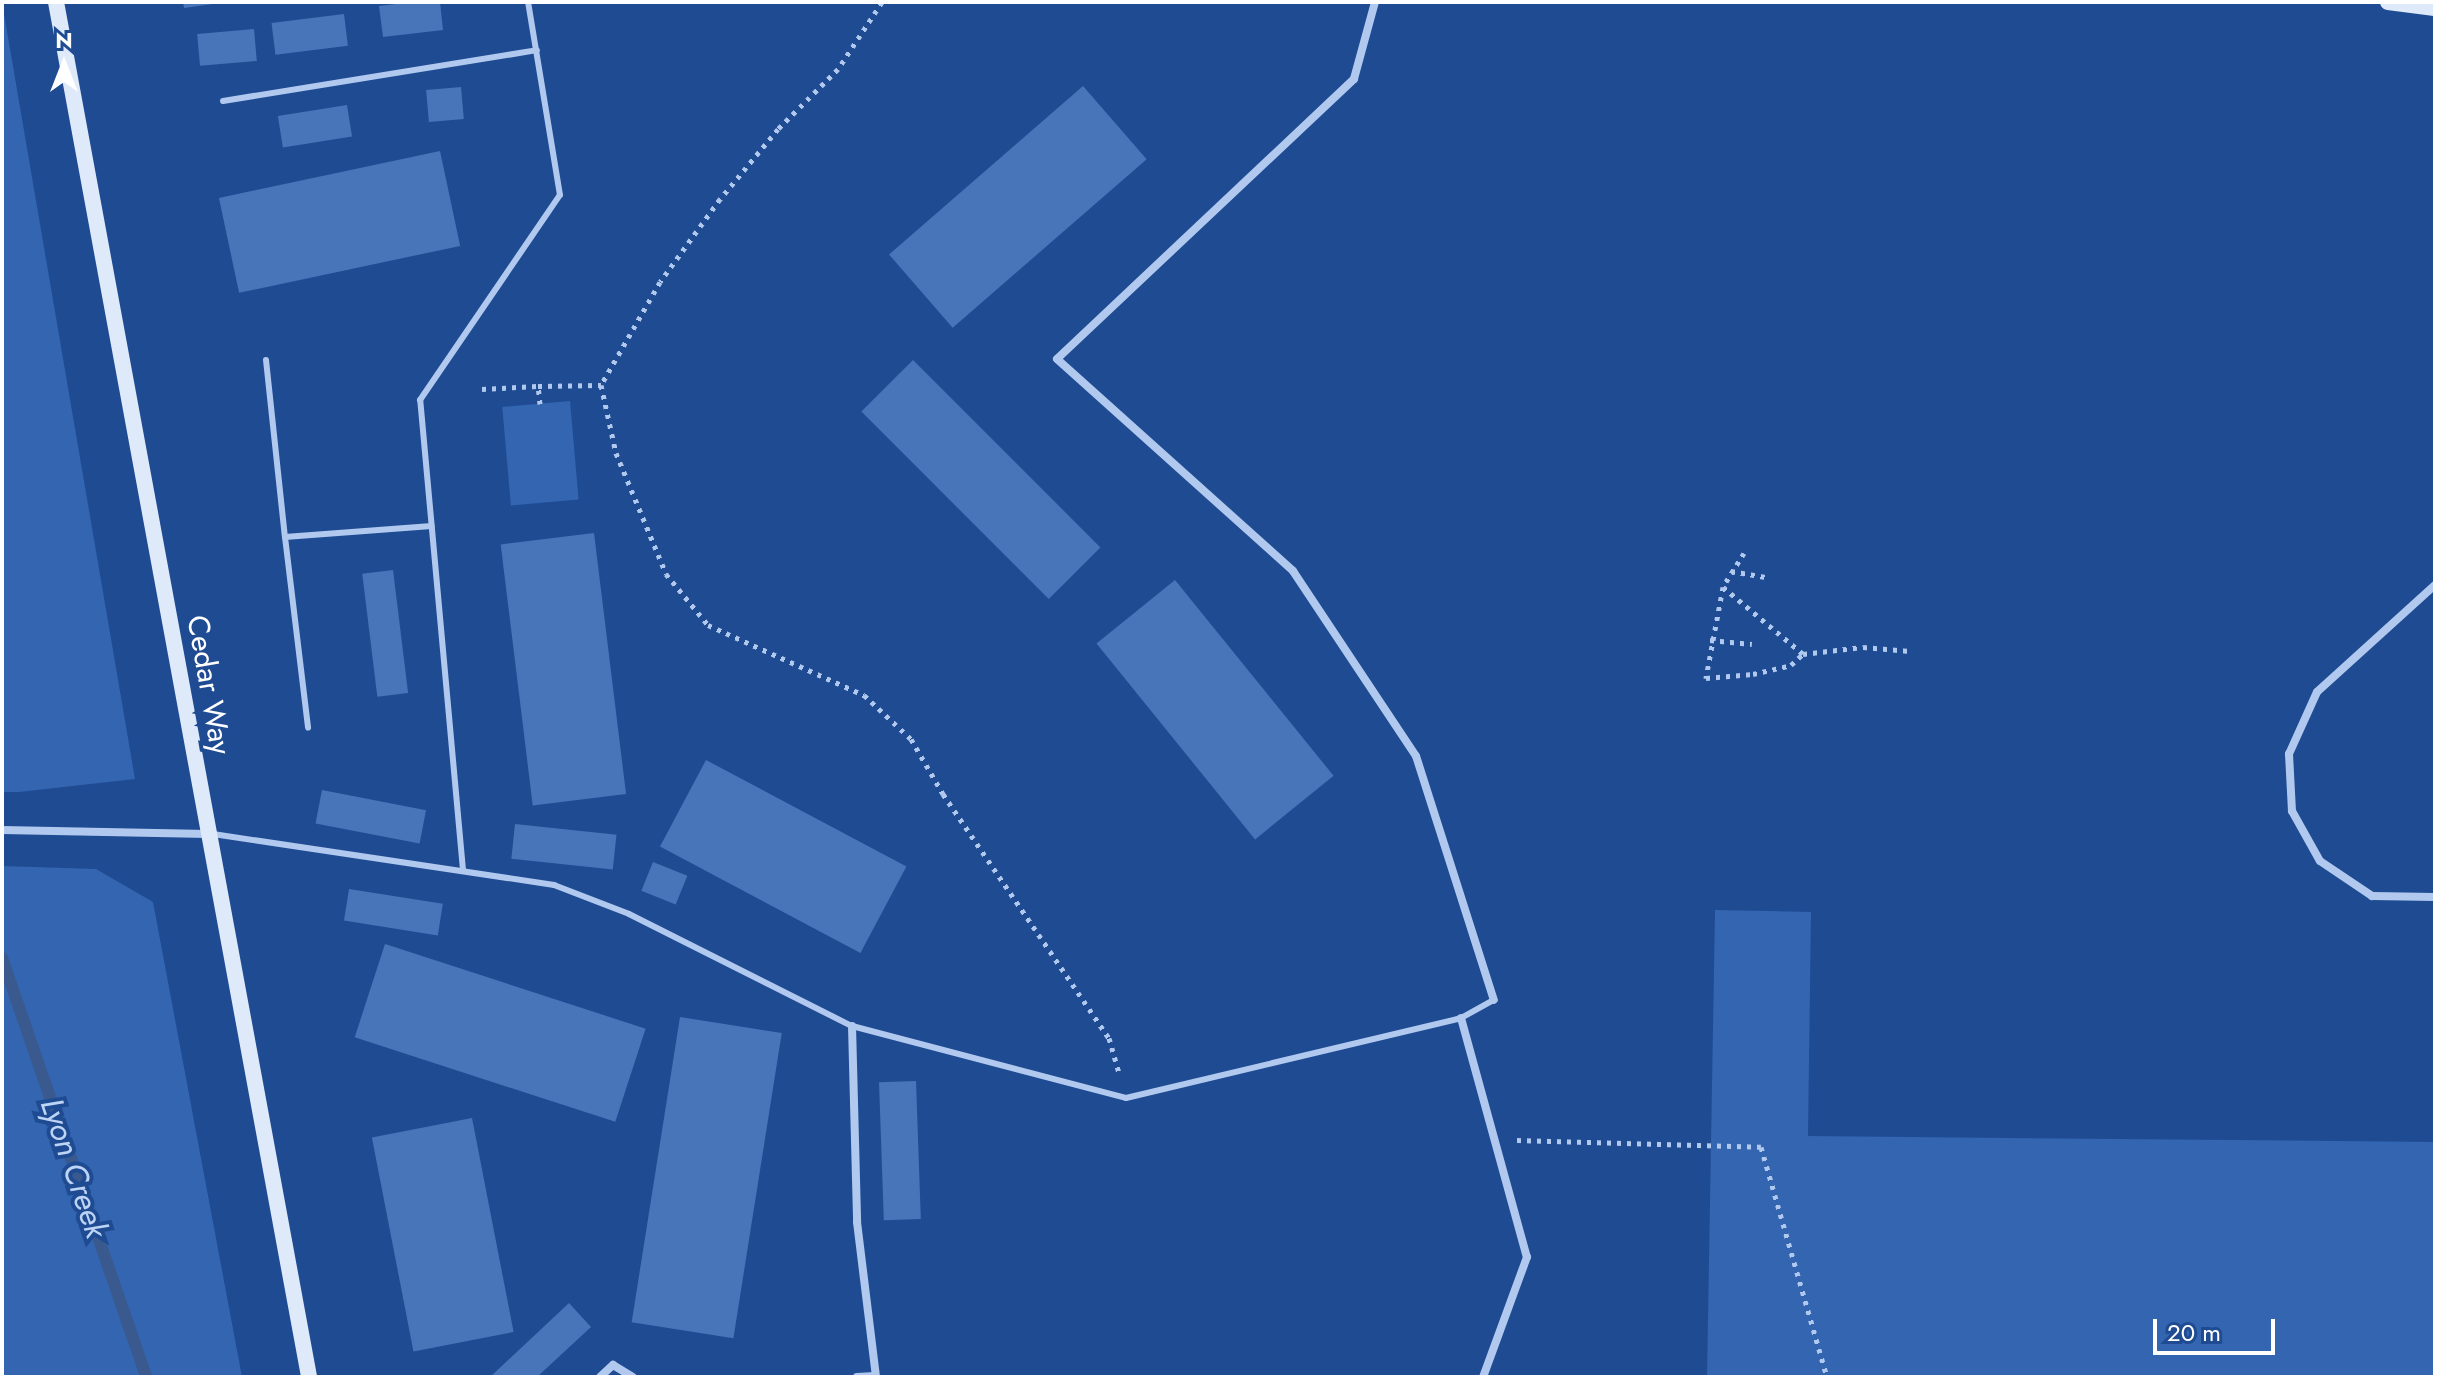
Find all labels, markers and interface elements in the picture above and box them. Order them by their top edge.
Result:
north arrow [24,24,104,104]
text: N [55,24,73,56]
street label: Cedar Way [179,612,239,758]
water label: Lyon Creek [32,1093,116,1243]
scale bar [2157,1303,2279,1353]
text: 20 m [2167,1315,2221,1350]

